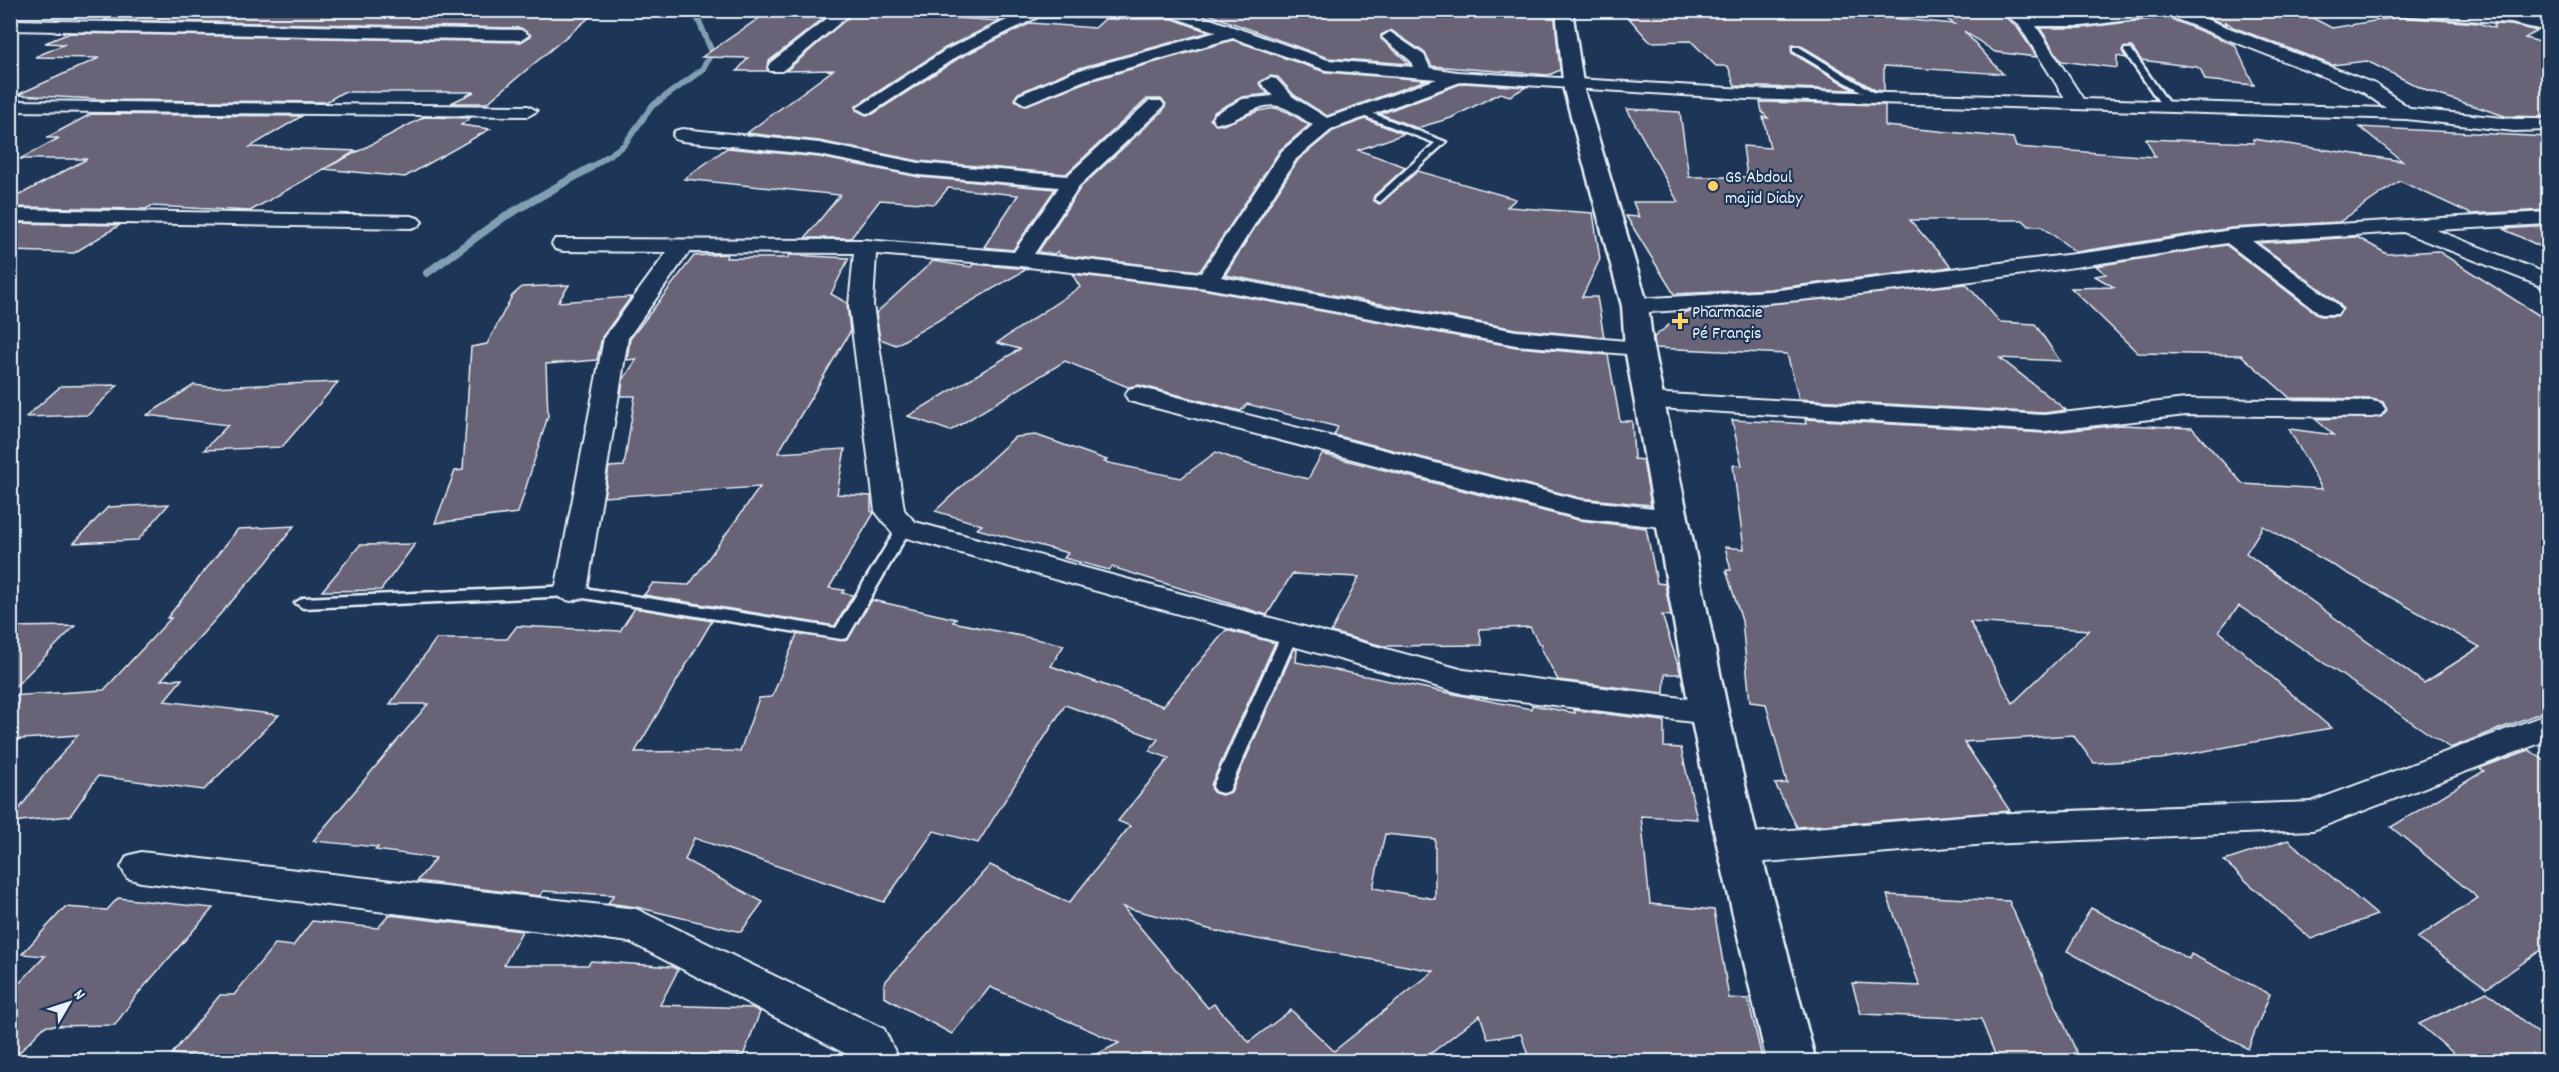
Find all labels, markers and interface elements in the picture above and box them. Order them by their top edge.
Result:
place label: GS Abdoul majid Diaby [1725,166,1803,212]
marker: GS Abdoul majid Diaby [1706,179,1720,193]
place label: Pharmacie Pé Françis [1692,301,1763,347]
marker: Pharmacie Pé Françis [1673,314,1687,328]
north arrow [39,973,99,1033]
text: N [67,985,90,1006]

